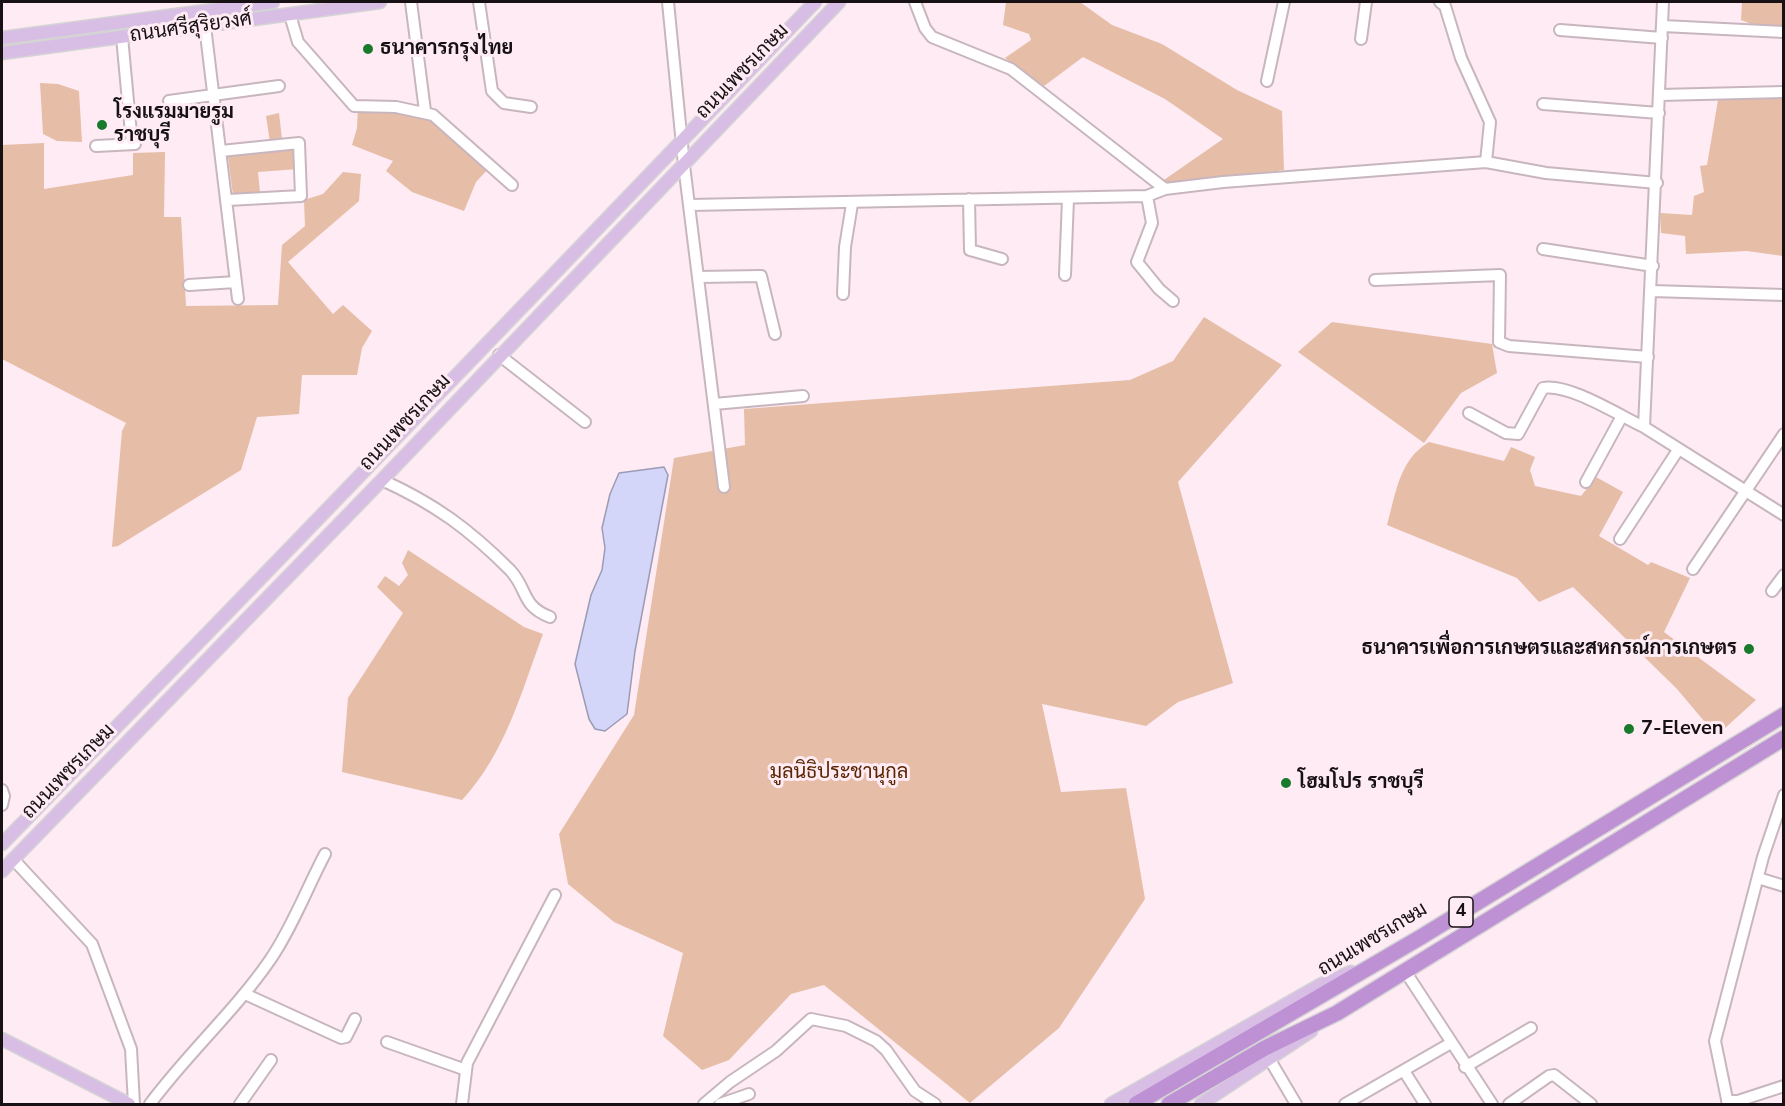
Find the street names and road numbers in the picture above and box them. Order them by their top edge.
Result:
street label: ถนนศรีสุริยวงศ์ [128,8,254,48]
street label: ถนนเพชรเกษม [692,19,794,125]
street label: ถนนเพชรเกษม [355,370,457,476]
street label: ถนนเพชรเกษม [18,719,120,825]
road number: 4 [1449,897,1473,927]
street label: ถนนเพชรเกษม [1314,898,1432,982]

